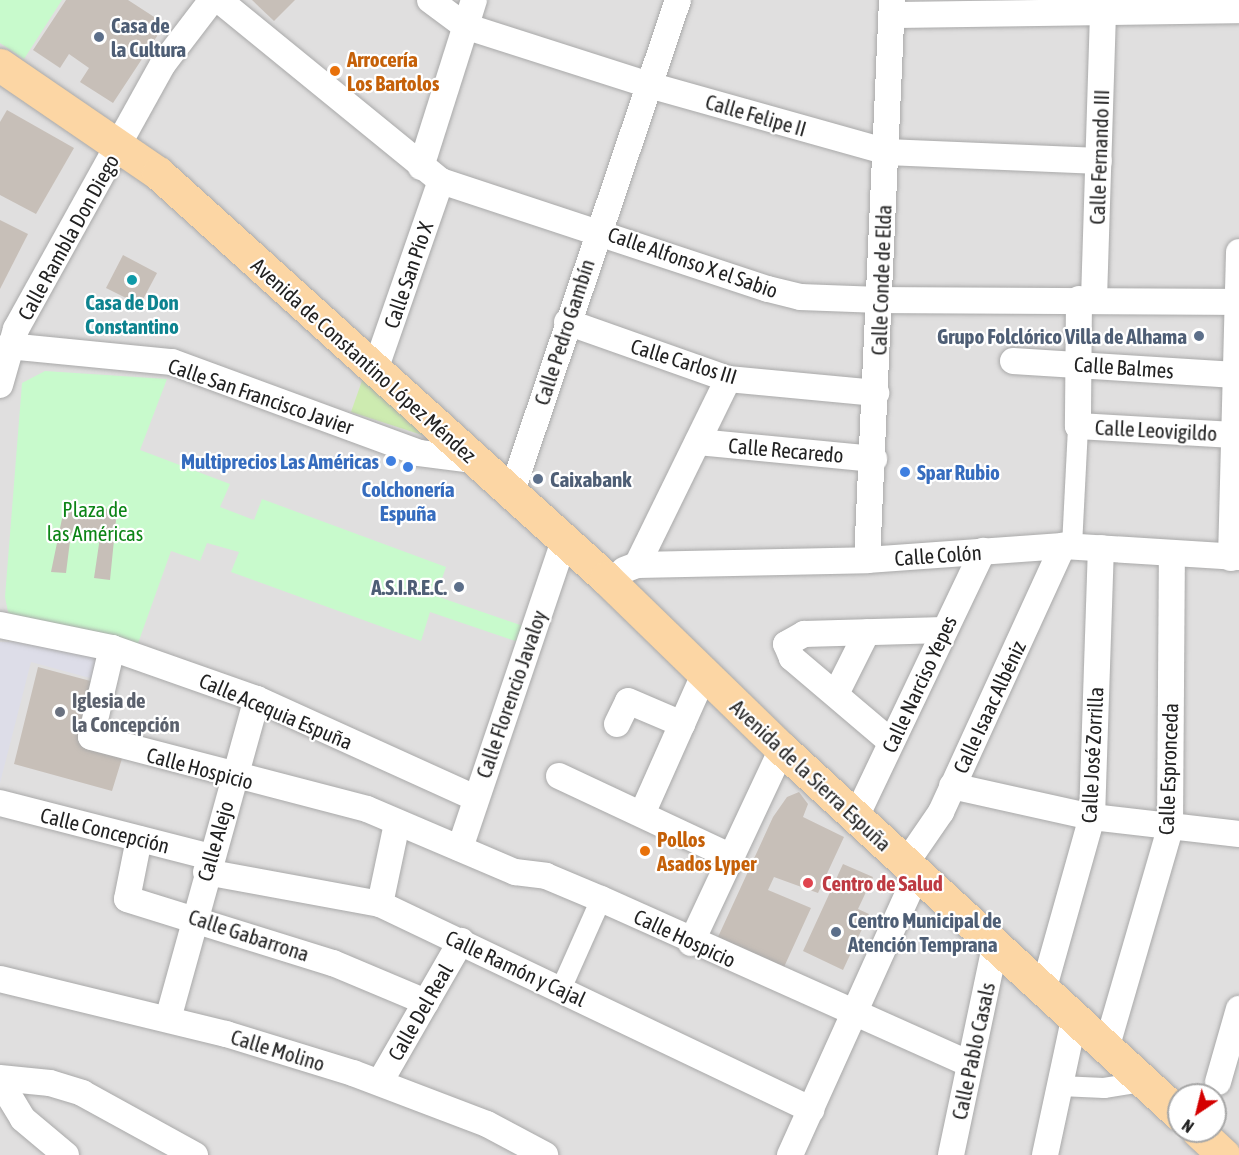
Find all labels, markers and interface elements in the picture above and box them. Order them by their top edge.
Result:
place label: Casa de la Cultura [111,12,186,62]
marker: Casa de la Cultura [92,30,106,44]
place label: Arrocería Los Bartolos [347,46,439,96]
marker: Arrocería Los Bartolos [328,64,342,78]
street label: Calle Felipe II [703,89,809,141]
street label: Calle Fernando III [1084,89,1114,225]
street label: Calle Rambla Don Diego [12,150,124,324]
street label: Calle Conde de Elda [866,204,896,356]
street label: Calle San Pío X [378,218,438,332]
street label: Calle Alfonso X el Sabio [605,221,781,303]
street label: Avenida de Constantino López Méndez [246,252,482,468]
street label: Calle Pedro Gambín [529,256,599,408]
marker: Casa de Don Constantino [125,273,139,287]
place label: Casa de Don Constantino [85,289,179,339]
place label: Grupo Folclórico Villa de Alhama [937,323,1187,349]
marker: Grupo Folclórico Villa de Alhama [1192,329,1206,343]
street label: Calle Carlos III [628,333,740,389]
street label: Calle Balmes [1073,351,1175,383]
street label: Calle San Francisco Javier [165,352,357,440]
street label: Calle Leovigildo [1094,414,1218,446]
street label: Calle Recaredo [727,432,845,468]
place label: Multiprecios Las Américas [181,448,379,474]
marker: Multiprecios Las Américas [384,454,398,468]
place label: Spar Rubio [917,459,1000,485]
marker: Colchonería Espuña [401,460,415,474]
marker: Spar Rubio [898,465,912,479]
place label: Caixabank [550,466,631,492]
marker: Caixabank [531,472,545,486]
place label: Colchonería Espuña [361,476,455,526]
park label: Plaza de las Américas [47,496,143,546]
street label: Calle Colón [894,539,982,571]
place label: A.S.I.R.E.C. [371,574,447,600]
marker: A.S.I.R.E.C. [452,580,466,594]
street label: Calle Florencio Javaloy [470,607,552,781]
street label: Calle Narciso Yepes [876,612,962,756]
street label: Calle Isaac Albéniz [947,637,1031,777]
street label: Calle Acequia Espuña [196,667,356,755]
street label: Calle José Zorrilla [1076,686,1108,824]
place label: Iglesia de la Concepción [72,687,180,737]
street label: Avenida de la Sierra Espuña [725,694,897,856]
street label: Calle Espronceda [1153,703,1183,835]
marker: Iglesia de la Concepción [53,705,67,719]
street label: Calle Hospicio [144,742,256,794]
street label: Calle Alejo [192,798,238,884]
street label: Calle Concepción [38,802,172,858]
place label: Pollos Asados Lyper [657,826,756,876]
marker: Pollos Asados Lyper [638,844,652,858]
place label: Centro de Salud [822,870,943,896]
marker: Centro de Salud [799,874,817,892]
street label: Calle Hospicio [630,903,740,973]
street label: Calle Gabarrona [185,904,313,966]
place label: Centro Municipal de Atención Temprana [848,907,1002,957]
street label: Calle Ramón y Cajal [442,925,590,1011]
marker: Centro Municipal de Atención Temprana [829,925,843,939]
street label: Calle Del Real [382,959,458,1065]
street label: Calle Pablo Casals [946,980,1000,1122]
street label: Calle Molino [228,1024,328,1076]
north arrow [1167,1083,1227,1143]
text: N [1179,1116,1197,1136]

